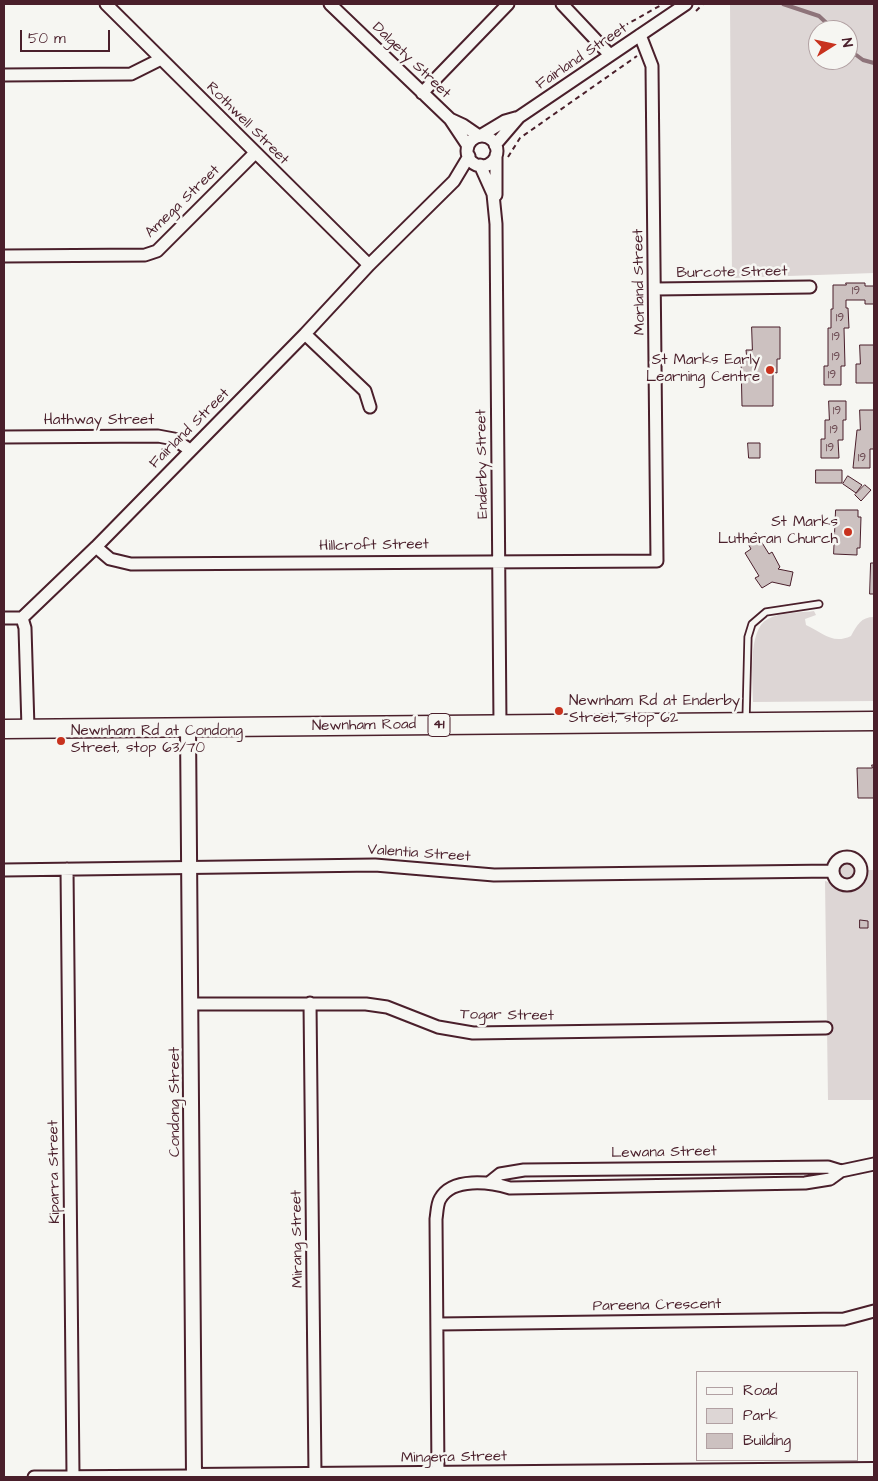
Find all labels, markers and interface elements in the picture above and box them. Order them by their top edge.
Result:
street label: Dalgety Street [368,19,454,103]
scale bar [22,20,112,52]
street label: Fairland Street [533,20,631,94]
north arrow [808,20,858,70]
text: 50 m [28,28,66,49]
text: N [836,37,857,49]
street label: Rothwell Street [202,79,292,169]
street label: Amega Street [142,162,224,242]
street label: Morland Street [630,229,650,335]
street label: Burcote Street [676,263,788,283]
house number: 19 [852,284,860,298]
house number: 19 [836,311,844,325]
house number: 19 [832,330,840,344]
house number: 19 [832,350,840,364]
place label: St Marks Early Learning Centre [646,352,760,387]
marker: St Marks Early Learning Centre [764,364,776,376]
house number: 19 [828,368,836,382]
street label: Fairland Street [146,385,234,473]
house number: 19 [833,404,841,418]
street label: Enderby Street [473,409,493,519]
street label: Hathway Street [44,412,154,430]
house number: 19 [830,423,838,437]
house number: 19 [826,441,834,455]
house number: 19 [858,451,866,465]
place label: St Marks Lutheran Church [718,514,838,549]
marker: St Marks Lutheran Church [842,526,854,538]
street label: Hillcroft Street [319,536,429,556]
place label: Newnham Rd at Enderby Street, stop 62 [569,693,740,728]
marker: Newnham Rd at Enderby Street, stop 62 [553,705,565,717]
road number: 41 [428,714,450,736]
street label: Newnham Road [312,716,416,736]
place label: Newnham Rd at Condong Street, stop 63/70 [71,723,243,758]
marker: Newnham Rd at Condong Street, stop 63/70 [55,735,67,747]
street label: Valentia Street [367,841,471,867]
street label: Togar Street [460,1006,554,1026]
street label: Condong Street [167,1047,185,1157]
street label: Kiparra Street [45,1120,65,1224]
street label: Lewana Street [611,1143,717,1163]
street label: Mirang Street [288,1190,308,1288]
street label: Pareena Crescent [593,1296,721,1316]
legend [696,1371,858,1461]
text: Road [743,1380,777,1401]
text: Park [743,1405,778,1426]
text: Building [743,1430,791,1451]
street label: Mingera Street [401,1448,507,1468]

